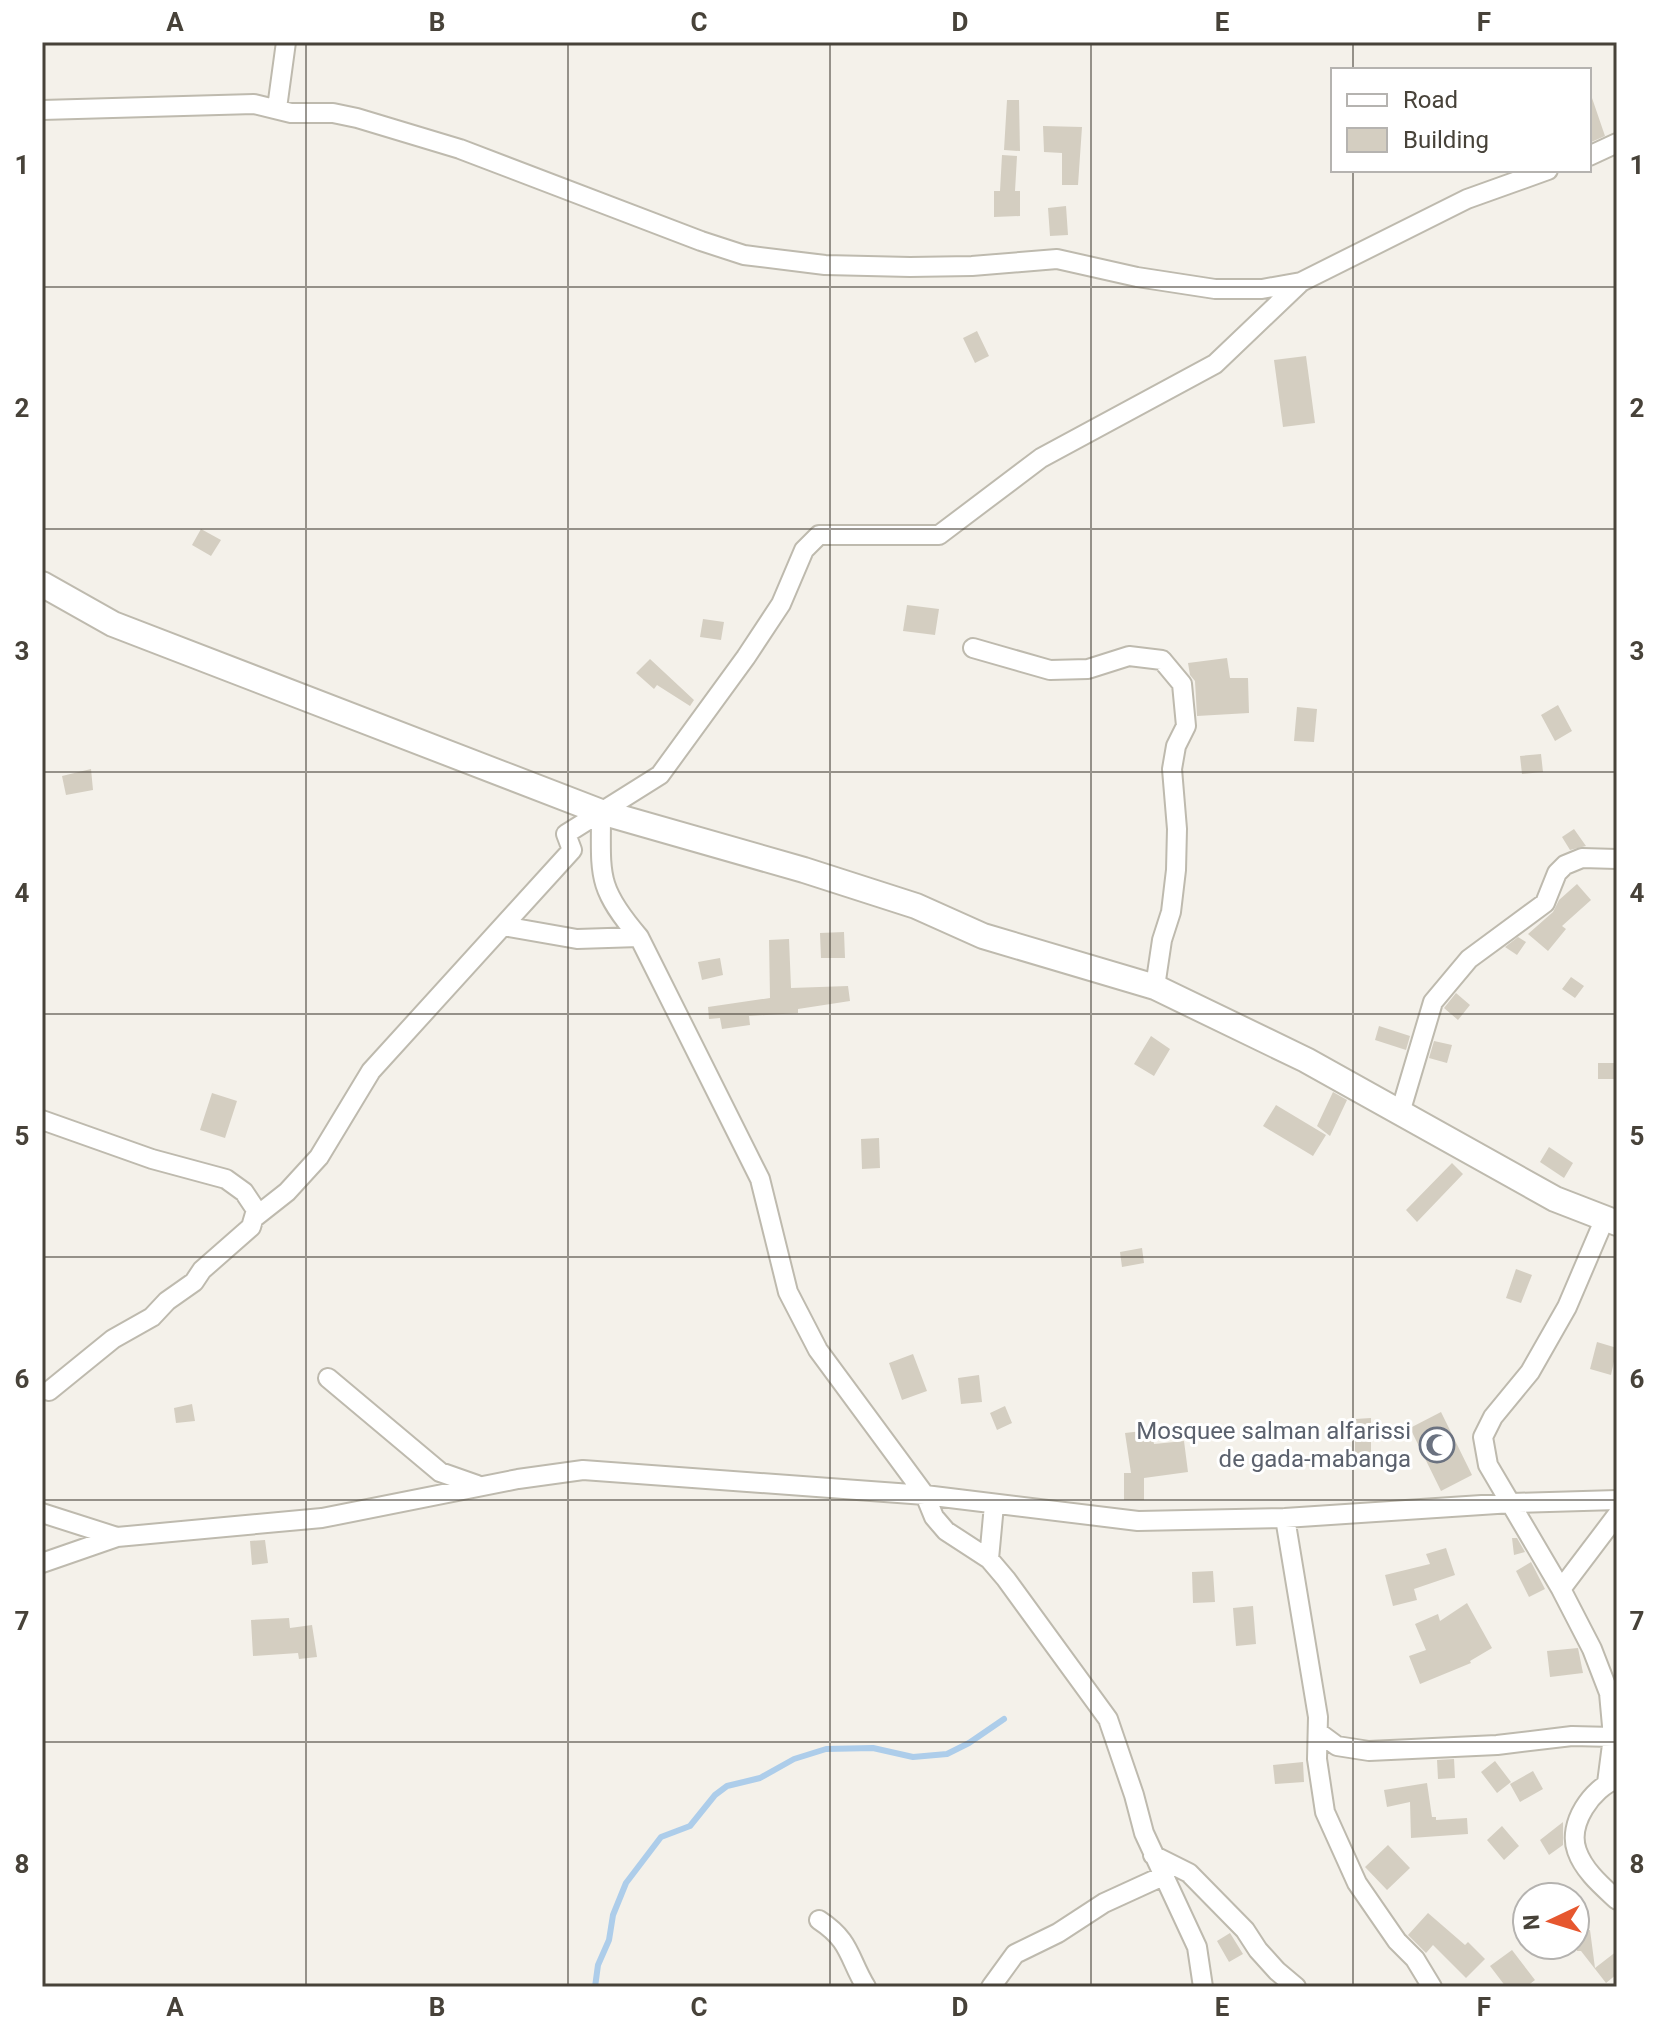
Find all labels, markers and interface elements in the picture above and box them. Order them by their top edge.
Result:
text: A [166,7,184,37]
text: B [429,7,445,37]
text: C [690,7,708,37]
text: D [952,7,968,37]
text: E [1215,7,1230,37]
text: F [1477,7,1491,37]
legend [1331,68,1591,172]
text: Road [1403,86,1458,114]
text: Building [1403,126,1489,154]
text: 1 [15,150,29,180]
text: 1 [1630,150,1644,180]
text: 2 [15,393,29,423]
text: 2 [1630,393,1644,423]
text: 3 [15,636,29,666]
text: 3 [1630,636,1644,666]
text: 4 [15,878,30,908]
text: 4 [1630,878,1645,908]
text: 5 [15,1121,29,1151]
text: 5 [1630,1121,1644,1151]
text: 6 [15,1364,30,1394]
text: 6 [1630,1364,1645,1394]
place label: Mosquee salman alfarissi de gada-mabanga [1136,1417,1411,1473]
mosque icon: Mosquee salman alfarissi de gada-mabanga [1418,1426,1456,1464]
text: 7 [15,1606,29,1636]
text: 7 [1630,1606,1644,1636]
text: 8 [15,1849,29,1879]
text: 8 [1630,1849,1644,1879]
north arrow [1511,1881,1591,1961]
text: N [1519,1914,1545,1931]
text: A [166,1992,184,2022]
text: B [429,1992,445,2022]
text: C [690,1992,708,2022]
text: D [952,1992,968,2022]
text: E [1215,1992,1230,2022]
text: F [1477,1992,1491,2022]

